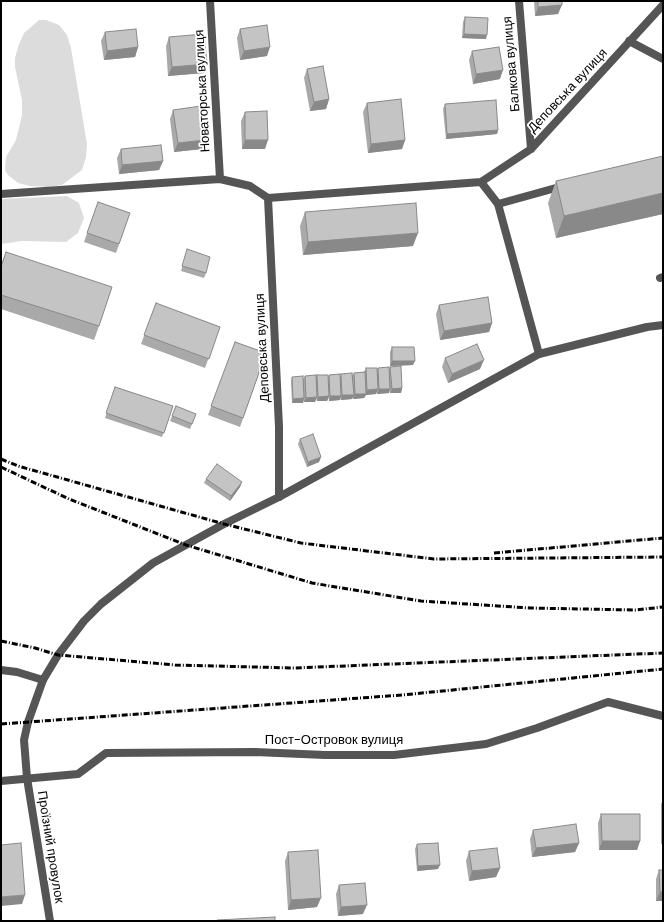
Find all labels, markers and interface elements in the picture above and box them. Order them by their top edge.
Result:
street label: Балкова вулиця [500,15,524,113]
street label: Новаторська вулиця [192,29,214,153]
street label: Деповська вулиця [525,46,611,136]
street label: Деповська вулиця [252,293,274,403]
street label: Пост-Островок вулиця [265,733,403,749]
street label: Проїзний провулок [33,790,67,904]

